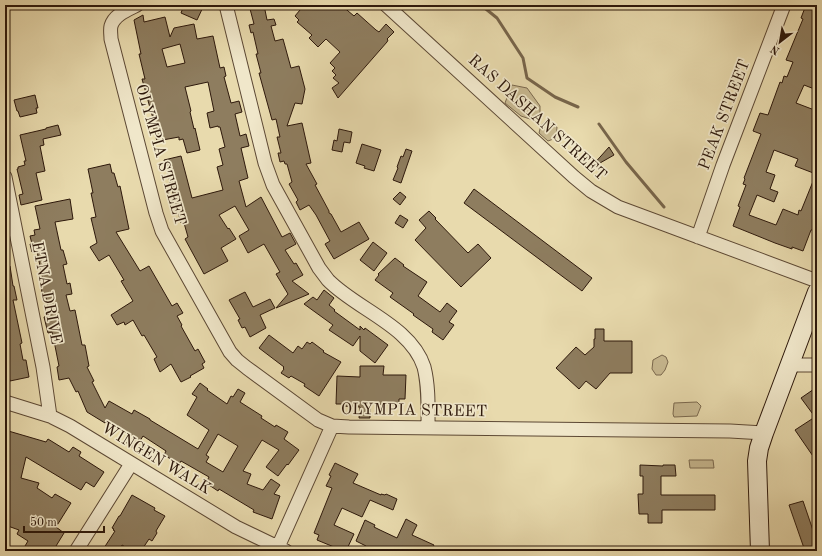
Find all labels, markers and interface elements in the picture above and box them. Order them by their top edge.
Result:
north arrow [760,22,800,62]
text: N [769,42,782,56]
street label: RAS DASHAN STREET [465,52,609,184]
street label: PEAK STREET [697,58,753,172]
street label: OLYMPIA STREET [132,82,188,228]
street label: ETNA DRIVE [28,240,64,346]
street label: OLYMPIA STREET [341,402,487,420]
street label: WINGEN WALK [98,420,214,498]
scale bar [24,508,104,534]
text: 50 m [30,516,57,529]

